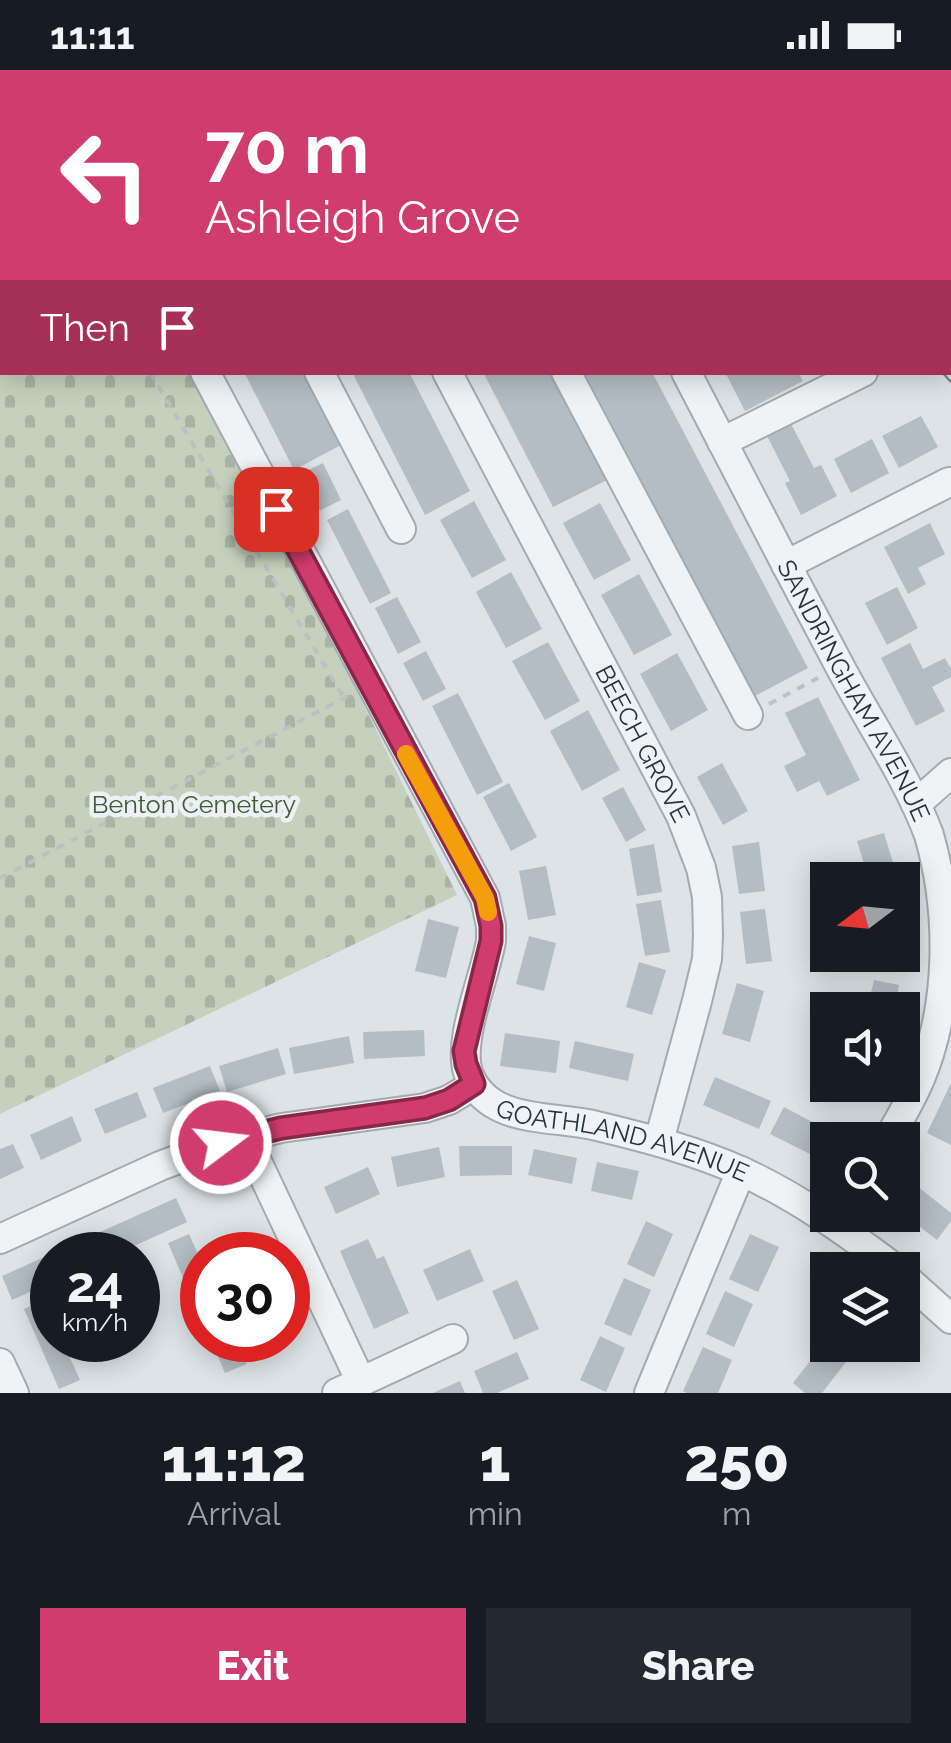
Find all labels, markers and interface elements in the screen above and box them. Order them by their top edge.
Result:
text: 11:11 [50,13,134,58]
text: 70 m [205,107,369,189]
icon: left [40,110,170,240]
text: Ashleigh Grove [205,191,520,244]
icon: arrive [150,300,205,355]
text: Then [40,305,130,350]
pin [234,467,319,552]
icon: arrive [249,482,304,537]
street label: SANDRINGHAM AVENUE [771,555,937,826]
street label: BEECH GROVE [589,660,696,827]
park label: Benton Cemetery [92,789,297,819]
north arrow [810,862,920,972]
map controls [810,862,920,1362]
button: sound [810,992,920,1102]
position arrow [169,1091,273,1195]
street label: GOATHLAND AVENUE [492,1092,754,1188]
button: search [810,1122,920,1232]
speed limit sign: 30 [180,1232,310,1362]
button: layers [810,1252,920,1362]
text: 24 [67,1255,123,1314]
text: km/h [62,1307,128,1337]
text: 11:12 [162,1425,306,1495]
text: 1 [480,1425,511,1495]
text: 250 [684,1425,789,1495]
text: Arrival [187,1495,281,1532]
text: min [468,1495,523,1532]
text: m [722,1495,752,1532]
button: Exit [40,1608,466,1723]
button: Share [486,1608,911,1723]

